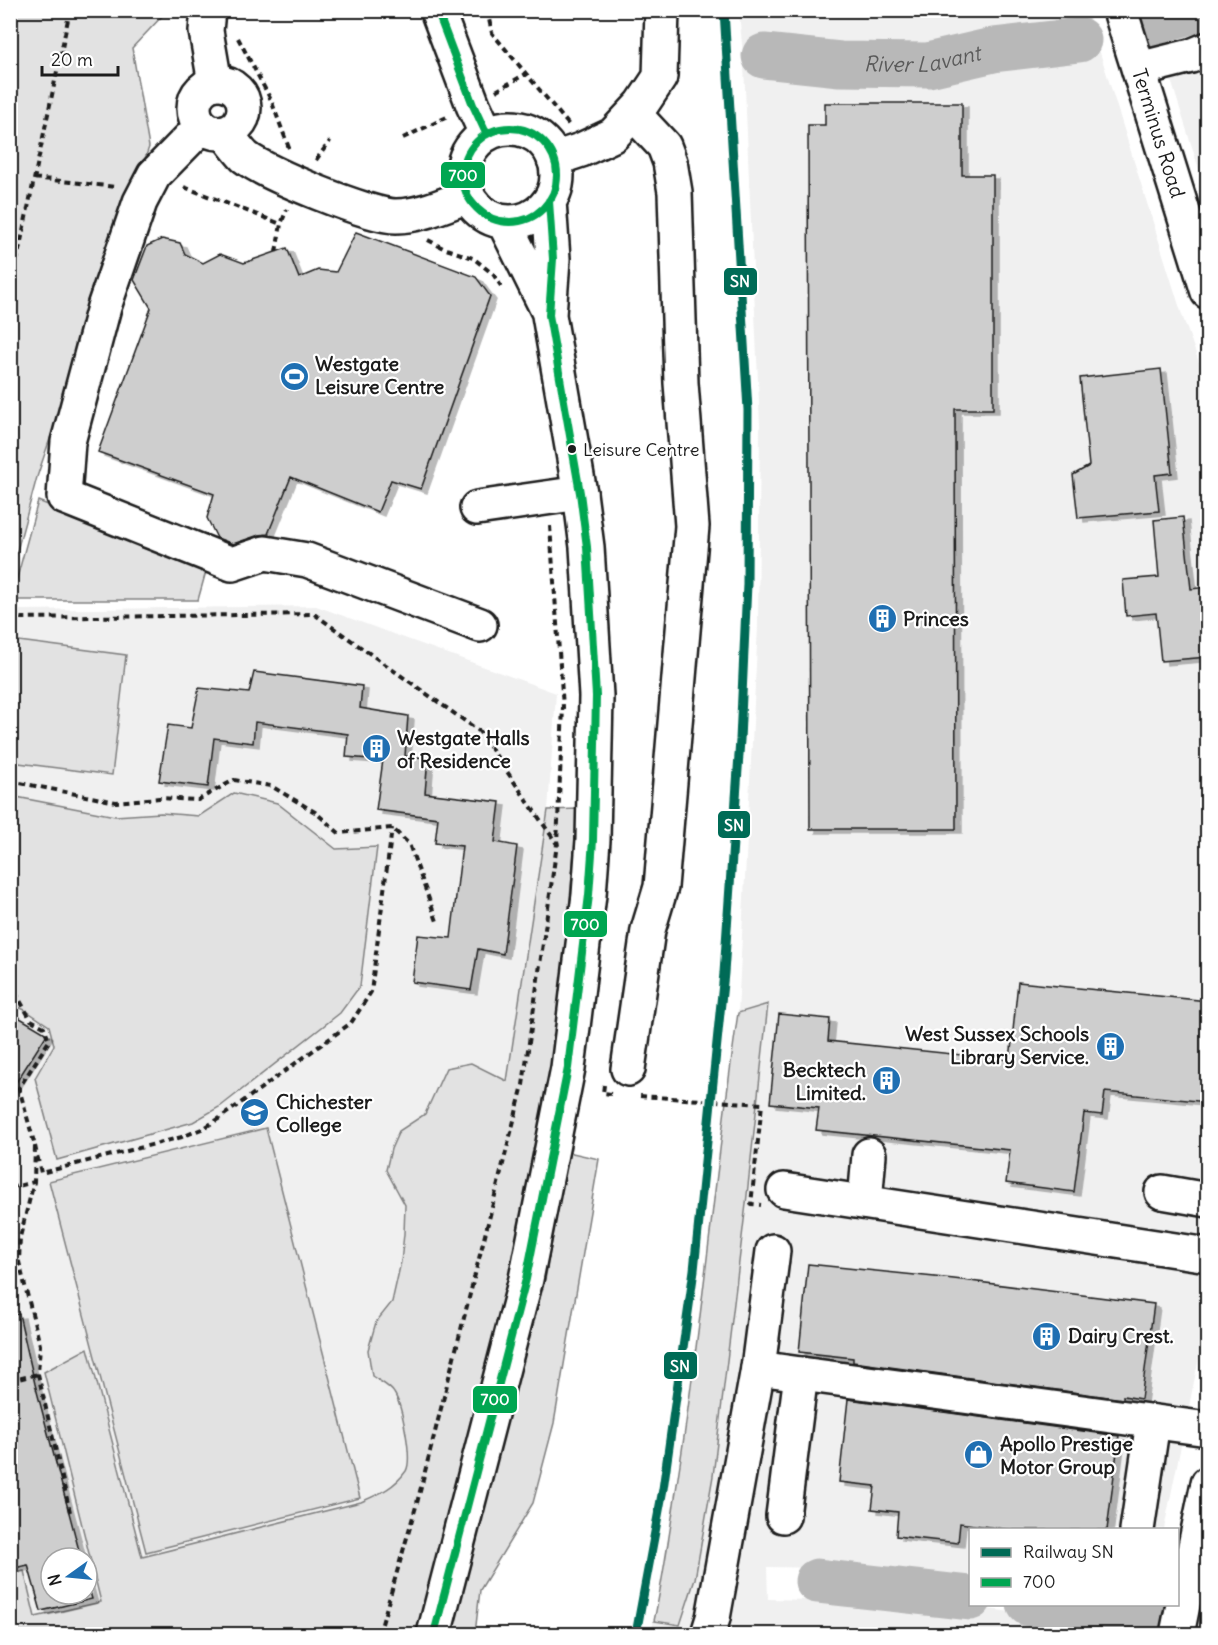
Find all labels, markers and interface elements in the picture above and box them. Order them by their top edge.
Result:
scale bar [42,39,118,77]
water label: River Lavant [864,39,986,78]
text: 20 m [51,48,93,71]
street label: Terminus Road [1127,65,1191,201]
line badge: 700 [440,161,486,189]
text: 700 [449,165,477,185]
line badge: SN [723,267,758,296]
text: SN [730,271,750,291]
place label: Westgate Leisure Centre [315,351,445,399]
sports icon: Westgate Leisure Centre [278,360,310,392]
place label: Leisure Centre [583,438,699,461]
marker: Leisure Centre [566,443,578,455]
building icon: Princes [866,603,898,635]
place label: Princes [903,606,969,631]
place label: Westgate Halls of Residence [397,725,530,773]
building icon: Westgate Halls of Residence [360,733,392,765]
line badge: SN [717,810,751,839]
text: SN [724,815,744,835]
line badge: 700 [563,910,608,938]
text: 700 [571,914,599,934]
place label: West Sussex Schools Library Service. [905,1021,1089,1069]
building icon: West Sussex Schools Library Service. [1094,1030,1126,1062]
place label: Becktech Limited. [783,1057,866,1105]
building icon: Becktech Limited. [871,1065,903,1097]
place label: Chichester College [276,1089,373,1137]
school or university icon: Chichester College [239,1097,271,1129]
building icon: Dairy Crest. [1031,1320,1063,1352]
place label: Dairy Crest. [1068,1323,1174,1348]
line badge: SN [663,1351,698,1380]
text: SN [670,1356,690,1376]
line badge: 700 [472,1385,518,1414]
text: 700 [481,1389,509,1409]
place label: Apollo Prestige Motor Group [1000,1431,1133,1479]
shop icon: Apollo Prestige Motor Group [963,1439,995,1471]
legend [969,1528,1179,1606]
text: Railway SN [1023,1540,1114,1563]
north arrow [39,1546,99,1606]
text: 700 [1023,1570,1056,1593]
text: N [43,1572,66,1588]

